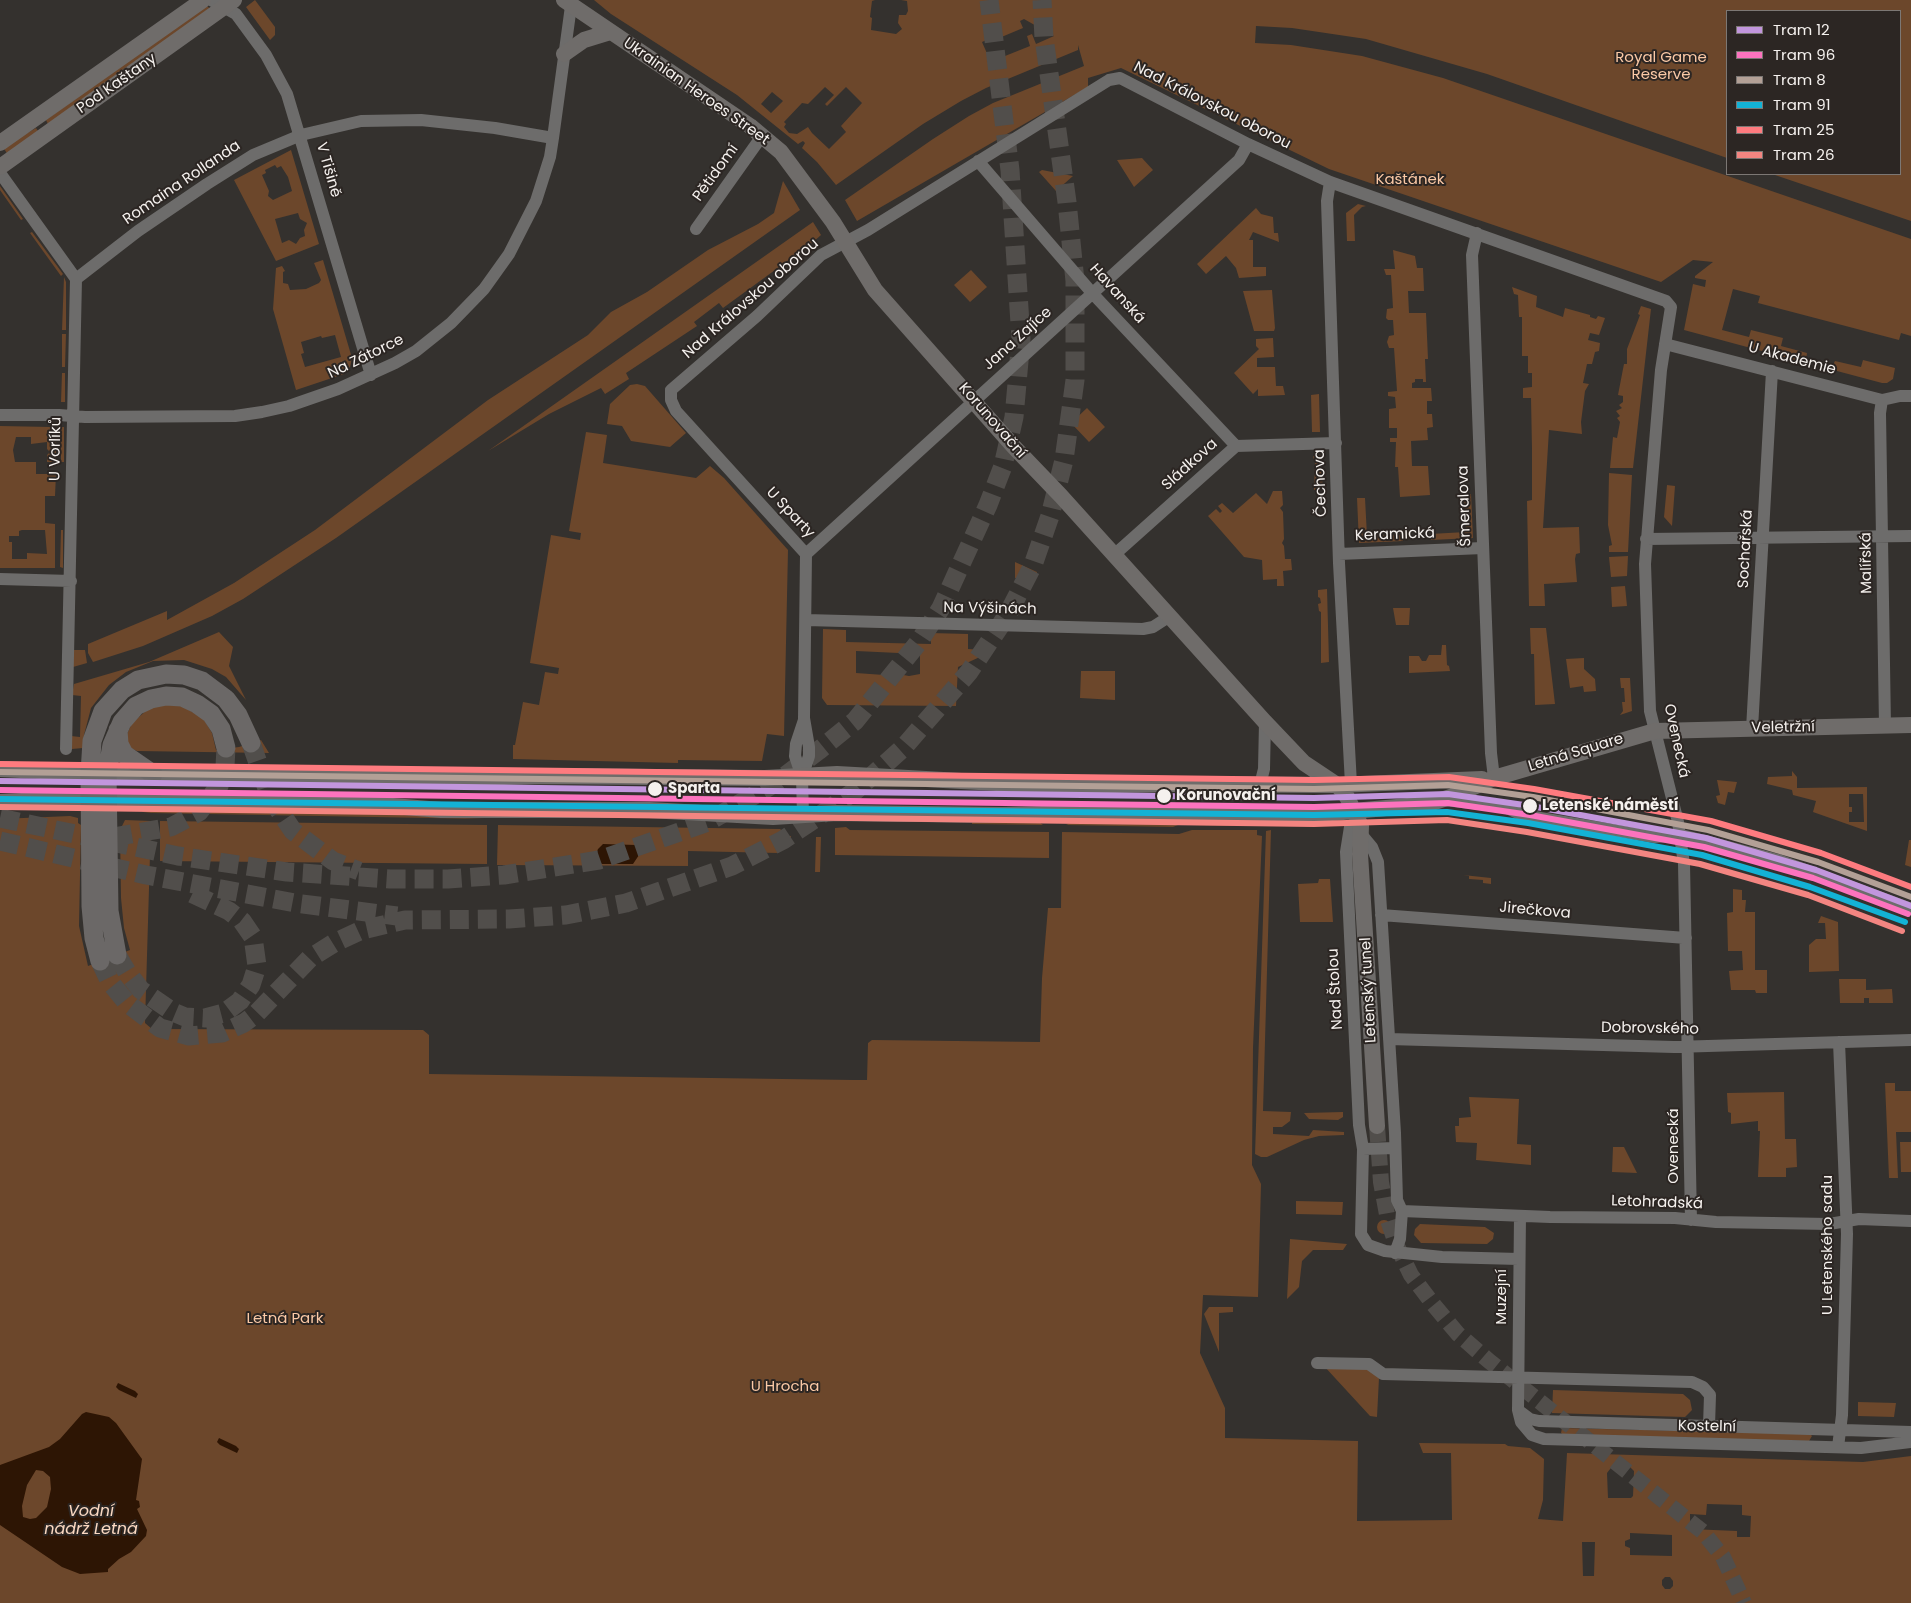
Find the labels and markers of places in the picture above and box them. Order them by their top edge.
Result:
marker: Sparta [646,780,664,798]
place label: Sparta [668,780,720,798]
marker: Korunovační [1155,787,1173,805]
place label: Korunovační [1176,787,1276,805]
marker: Letenské náměstí [1521,797,1539,815]
place label: Letenské náměstí [1542,797,1679,815]

